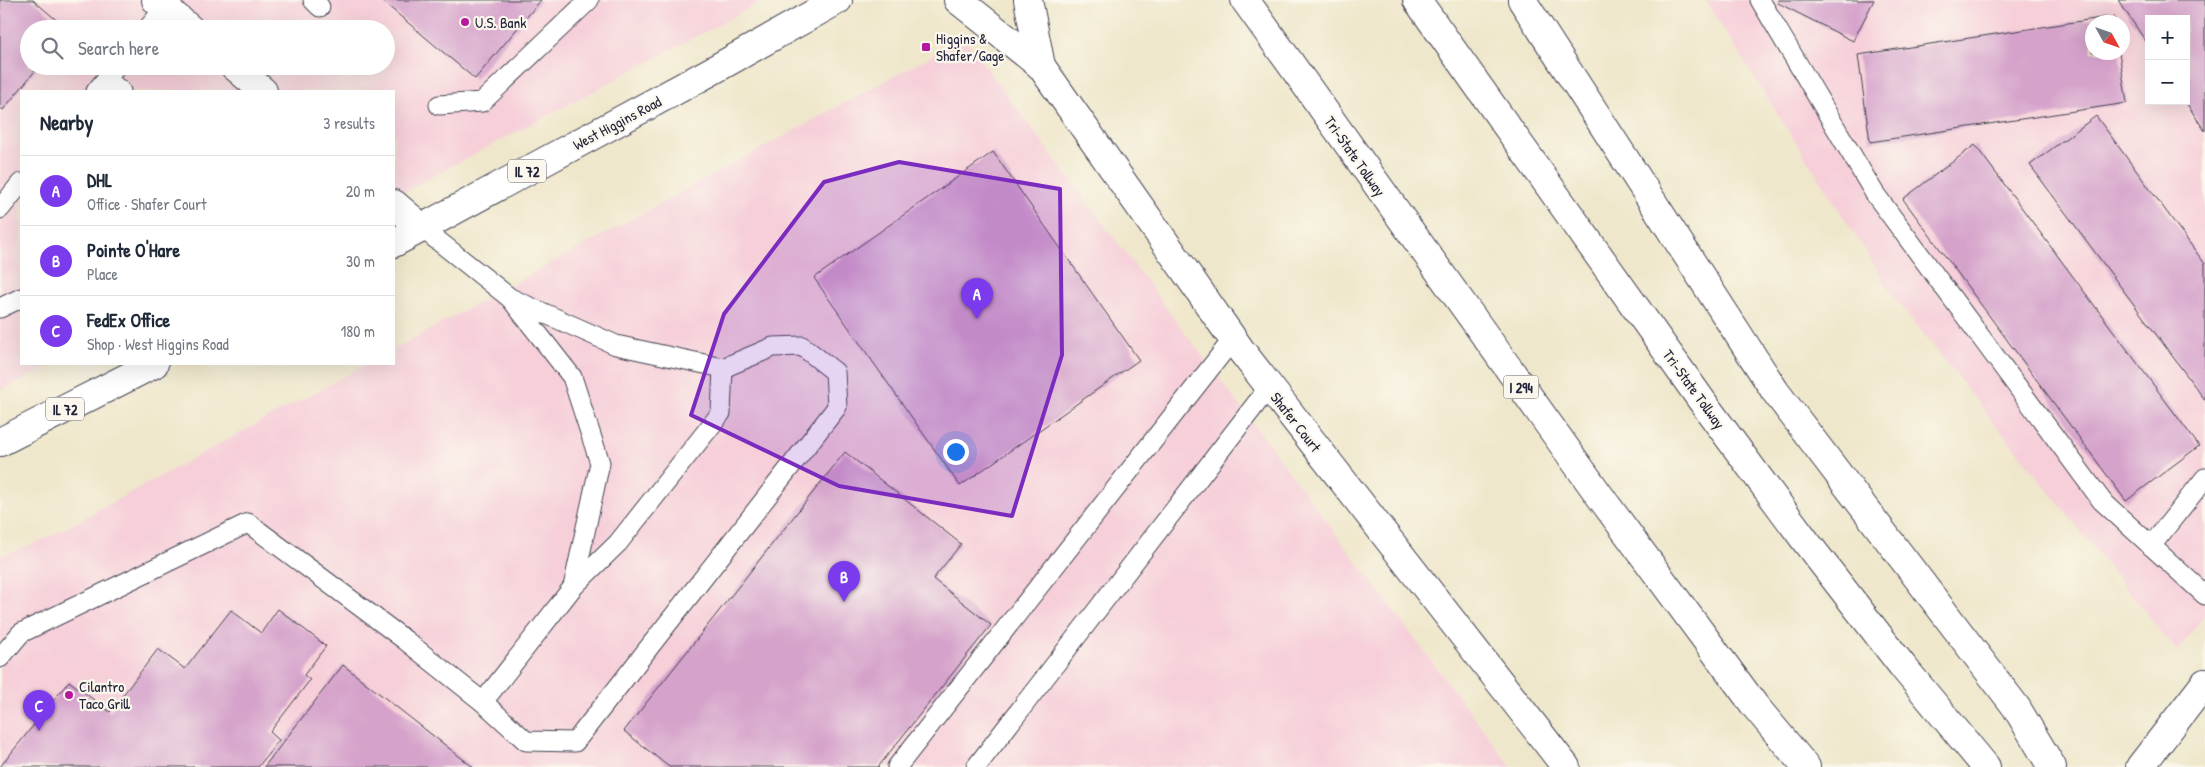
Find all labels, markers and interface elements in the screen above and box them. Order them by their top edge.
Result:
place label: U.S. Bank [475,12,527,33]
north arrow [2085,15,2130,60]
map controls [2145,15,2190,105]
button: + [2145,15,2190,60]
marker: U.S. Bank [459,16,471,28]
search box [20,20,395,75]
place label: Higgins & Shafer/Gage [936,28,1004,66]
icon: search [38,34,66,62]
text: Search here [78,35,159,61]
marker: Higgins & Shafer/Gage [920,41,932,53]
button: − [2145,60,2190,105]
street label: West Higgins Road [569,91,665,155]
text: Nearby [40,108,93,137]
text: 3 results [323,112,375,134]
street label: Tri-State Tollway [1320,112,1390,200]
road number: IL 72 [508,160,546,182]
text: DHL [87,167,112,193]
text: A [52,180,60,202]
text: 20 m [346,180,375,202]
text: Office · Shafer Court [87,193,207,215]
text: Pointe O'Hare [87,237,180,263]
text: B [52,250,60,272]
text: 30 m [346,250,375,272]
text: Place [87,263,118,285]
pin: A [961,278,993,319]
text: FedEx Office [87,307,170,333]
text: C [52,320,60,342]
text: 180 m [341,320,375,342]
text: Shop · West Higgins Road [87,333,229,355]
street label: Tri-State Tollway [1658,345,1730,433]
road number: I 294 [1504,376,1538,398]
street label: Shafer Court [1266,388,1327,457]
road number: IL 72 [46,398,84,420]
your location [943,439,969,465]
pin: B [828,561,860,602]
place label: Cilantro Taco Grill [79,676,131,714]
marker: Cilantro Taco Grill [63,689,75,701]
pin: C [23,690,55,731]

